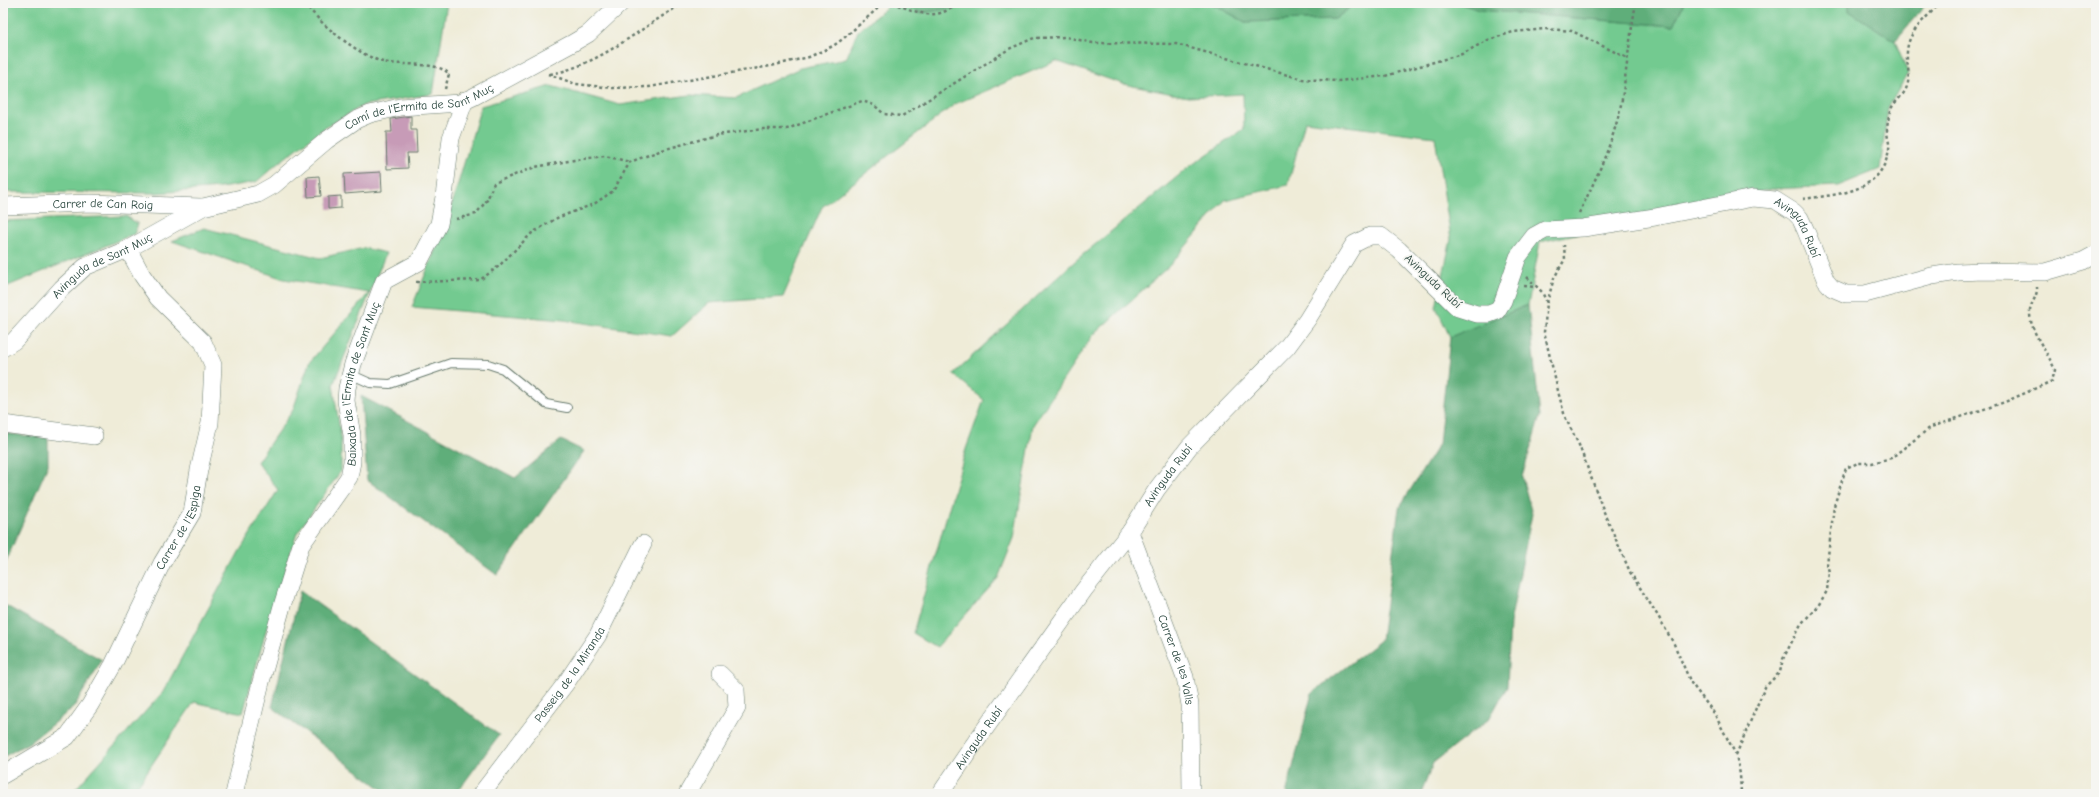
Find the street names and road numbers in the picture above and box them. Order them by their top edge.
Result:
street label: Camí de l'Ermita de Sant Muç [342,80,496,133]
street label: Avinguda Rubí [1772,194,1823,260]
street label: Carrer de Can Roig [52,196,154,212]
street label: Avinguda de Sant Muç [49,230,155,301]
street label: Avinguda Rubí [1402,251,1465,311]
street label: Baixada de l'Ermita de Sant Muç [339,300,383,467]
street label: Avinguda Rubí [1141,442,1195,509]
street label: Carrer de l'Espiga [153,484,203,572]
street label: Carrer de les Valls [1155,613,1197,706]
street label: Passeig de la Miranda [532,624,608,725]
street label: Avinguda Rubí [952,704,1006,772]

